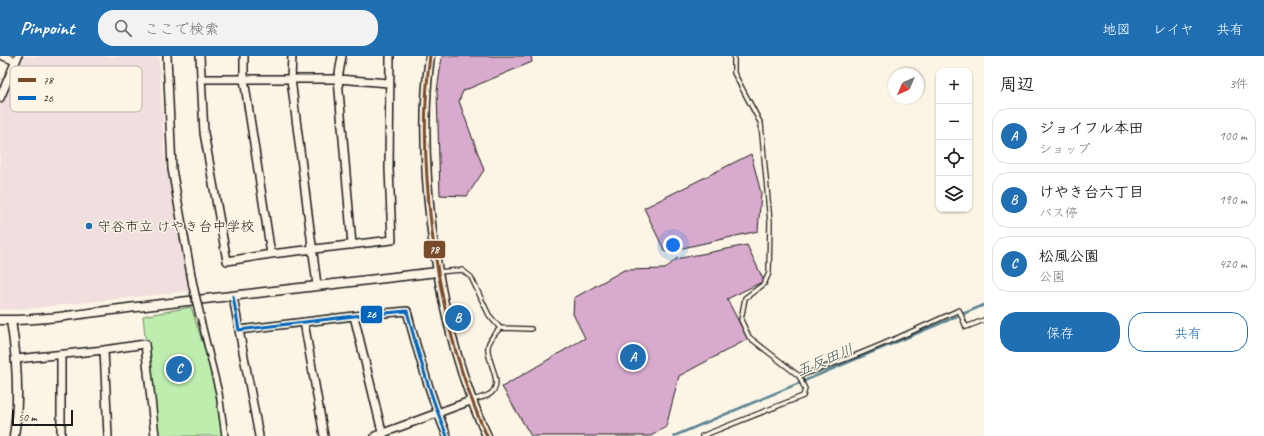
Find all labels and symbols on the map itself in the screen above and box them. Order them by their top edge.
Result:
legend [10,66,142,112]
north arrow [888,68,924,104]
text: 78 [43,73,54,87]
text: 26 [43,91,54,105]
place label: 守谷市立 けやき台中学校 [97,218,254,235]
marker: 守谷市立 けやき台中学校 [84,221,94,231]
your location [663,235,683,255]
line badge: 78 [423,240,446,259]
text: 78 [429,242,441,256]
pin: B [445,303,471,333]
line badge: 26 [360,305,383,324]
text: 26 [366,307,377,321]
water label: 五反田川 [794,340,857,381]
pin: A [620,342,646,372]
pin: C [166,354,192,384]
scale bar [12,408,73,427]

